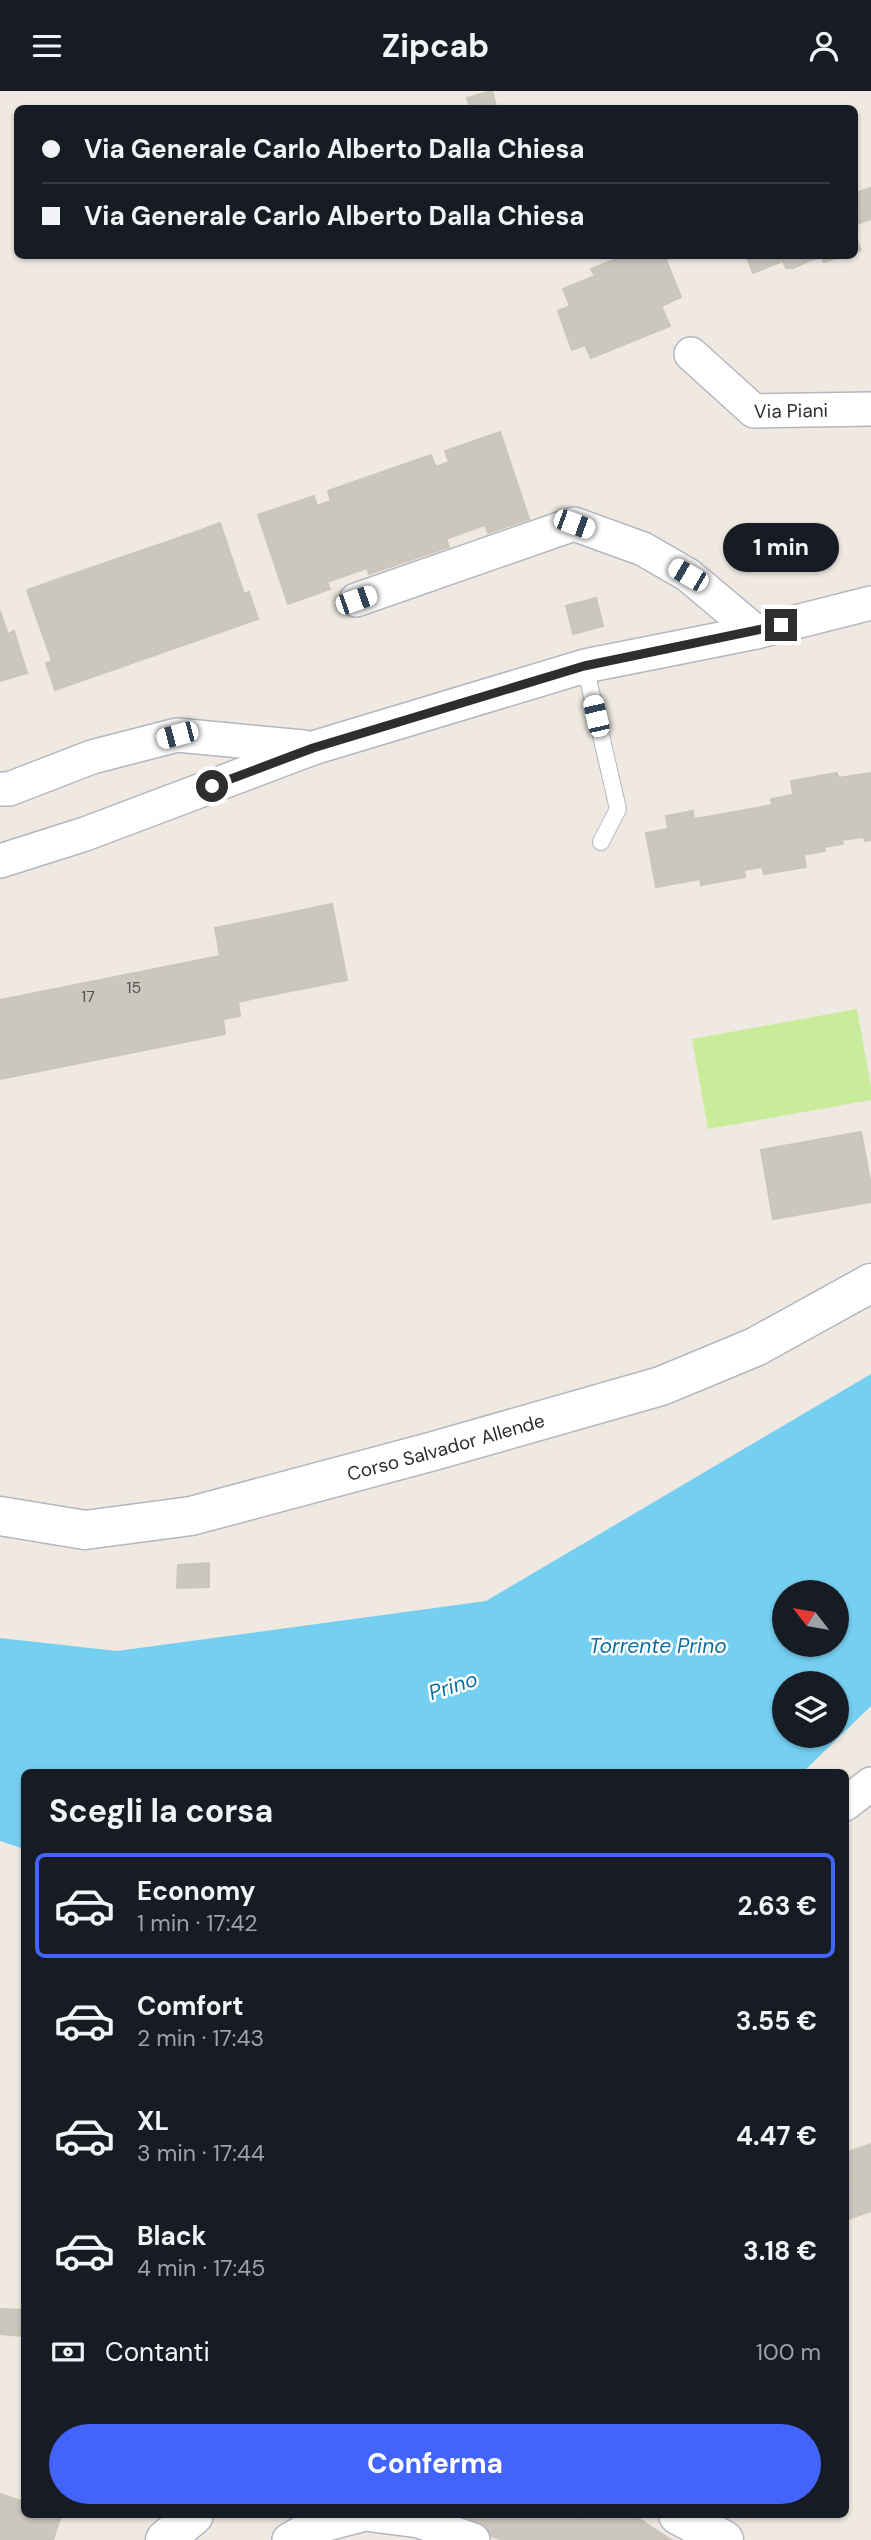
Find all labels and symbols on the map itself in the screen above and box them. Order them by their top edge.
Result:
street label: Via Piani [754,398,828,424]
car [551,507,598,541]
callout: 1 min [723,524,839,573]
car [665,555,712,595]
car [333,583,380,617]
route end [765,609,797,641]
car [582,693,611,739]
car [154,719,201,751]
route start [196,770,228,802]
house number: 15 [127,977,141,998]
house number: 17 [81,986,95,1007]
street label: Corso Salvador Allende [344,1408,548,1487]
north arrow [772,1580,849,1657]
water label: Torrente Prino [589,1632,727,1660]
water label: Prino [425,1665,481,1707]

